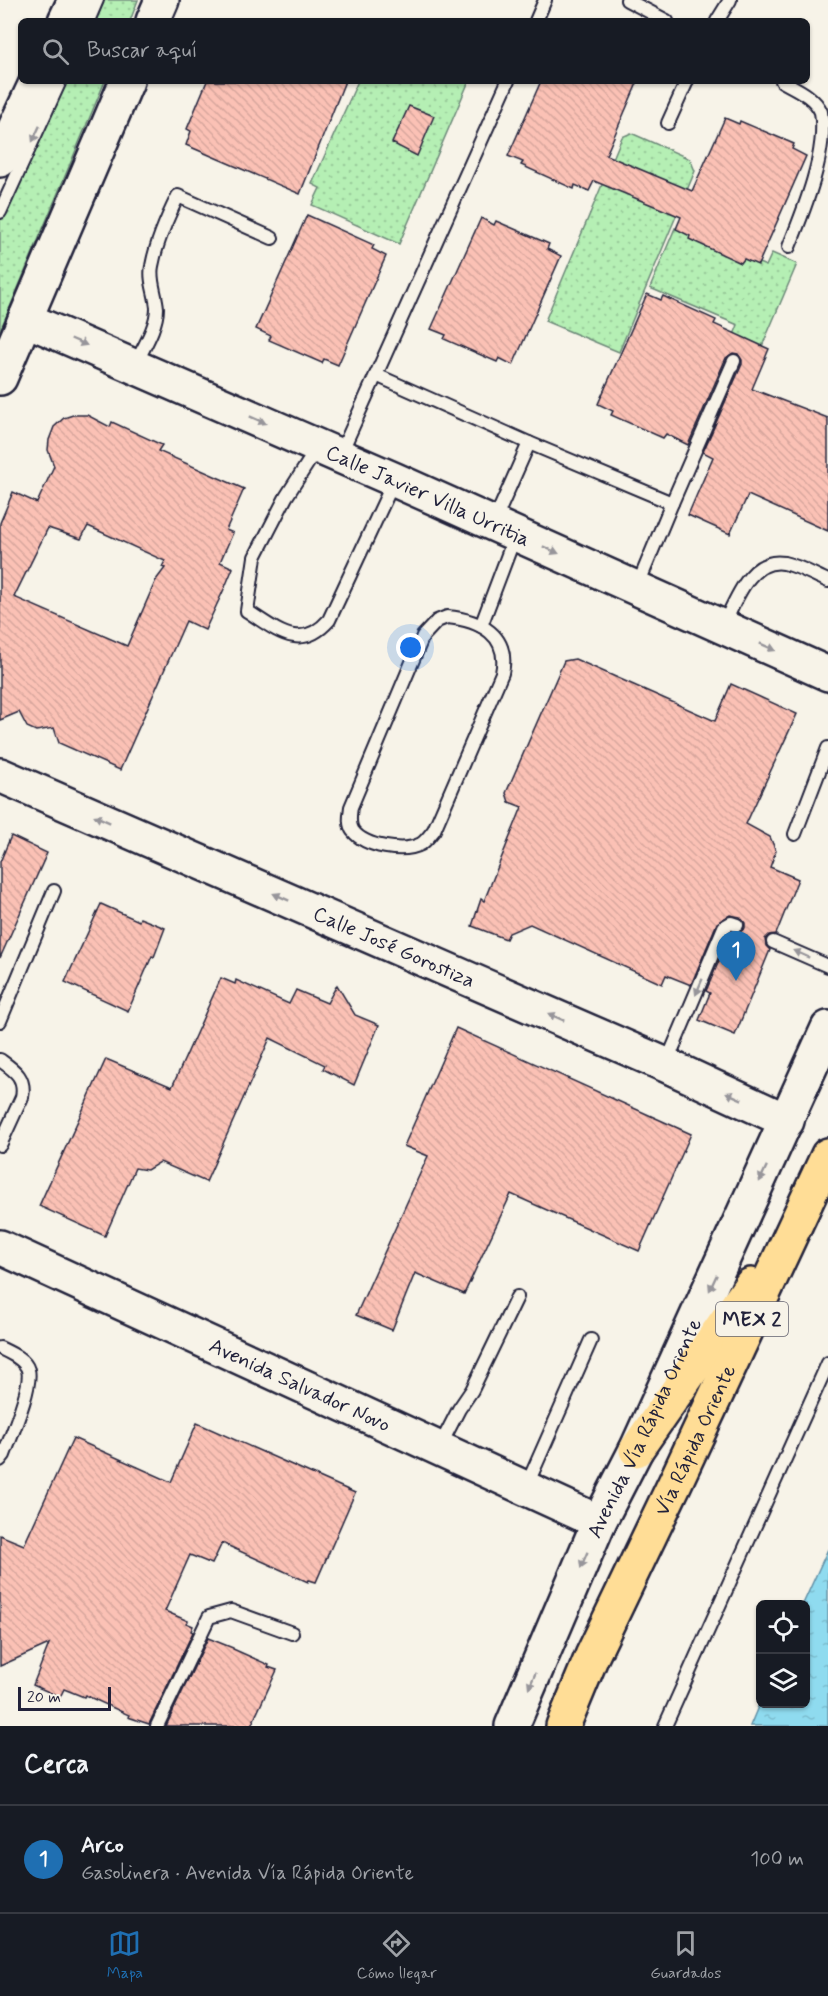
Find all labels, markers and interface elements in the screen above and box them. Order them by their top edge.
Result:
search box [18,18,810,84]
icon: search [39,35,72,68]
text: Buscar aquí [87,37,198,65]
one-way arrow [31,126,40,143]
one-way arrow [71,337,88,346]
one-way arrow [249,415,267,425]
street label: Calle Javier Villa Urritia [321,439,534,554]
one-way arrow [543,546,560,555]
your location [396,633,425,662]
one-way arrow [759,642,777,652]
one-way arrow [93,814,111,824]
one-way arrow [272,893,289,902]
street label: Calle José Gorostiza [308,900,479,995]
pin: 1 [716,932,756,981]
one-way arrow [791,949,809,959]
one-way arrow [694,978,704,996]
one-way arrow [547,1013,564,1022]
one-way arrow [725,1092,742,1101]
one-way arrow [757,1165,767,1183]
one-way arrow [707,1274,717,1292]
road number: MEX 2 [716,1302,788,1336]
street label: Avenida Vía Rápida Oriente [581,1314,707,1544]
street label: Avenida Salvador Novo [204,1332,395,1439]
street label: Vía Rápida Oriente [648,1359,742,1521]
one-way arrow [579,1551,589,1569]
map controls [756,1600,810,1708]
button: locate [756,1600,810,1654]
button: layers [756,1654,810,1708]
one-way arrow [527,1672,537,1690]
scale bar [18,1684,111,1712]
text: 20 m [27,1687,61,1708]
text: Cerca [24,1748,89,1782]
text: Arco [81,1832,124,1860]
text: 1 [39,1846,48,1873]
text: 100 m [750,1846,804,1873]
text: Gasolinera · Avenida Vía Rápida Oriente [81,1860,414,1887]
tab: Mapa [107,1927,143,1984]
tab: Cómo llegar [357,1927,437,1984]
tab: Guardados [650,1927,721,1984]

